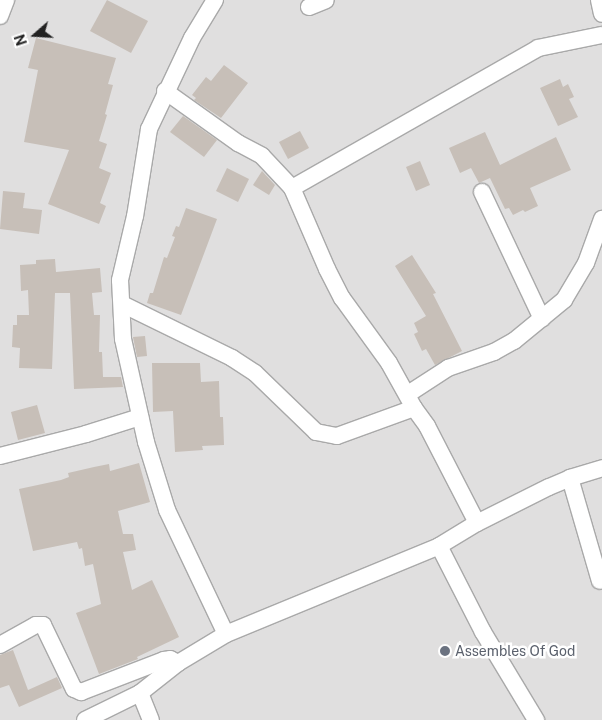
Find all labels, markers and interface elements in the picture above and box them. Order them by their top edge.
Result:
north arrow [10,10,60,60]
text: N [11,32,30,48]
place label: Assembles Of God [455,643,575,659]
marker: Assembles Of God [439,645,451,657]

